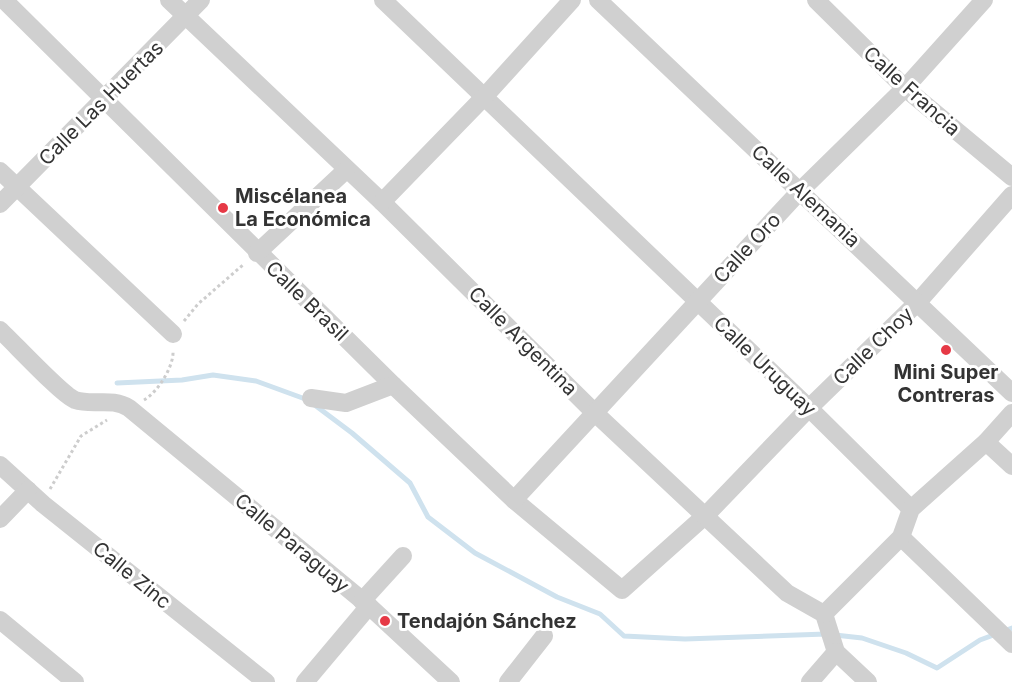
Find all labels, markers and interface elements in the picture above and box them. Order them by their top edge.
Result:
street label: Calle Las Huertas [34,36,168,170]
street label: Calle Francia [859,41,965,141]
street label: Calle Alemania [747,140,865,252]
place label: Miscélanea La Económica [235,184,371,231]
marker: Miscélanea La Económica [216,201,230,215]
street label: Calle Oro [708,208,786,288]
street label: Calle Brasil [261,256,353,346]
street label: Calle Argentina [464,282,582,400]
street label: Calle Choy [828,302,918,390]
street label: Calle Uruguay [709,311,821,421]
marker: Mini Super Contreras [939,343,953,357]
place label: Mini Super Contreras [894,360,998,407]
street label: Calle Paraguay [230,488,354,598]
street label: Calle Zinc [88,536,176,614]
place label: Tendajón Sánchez [397,609,577,633]
marker: Tendajón Sánchez [378,614,392,628]

